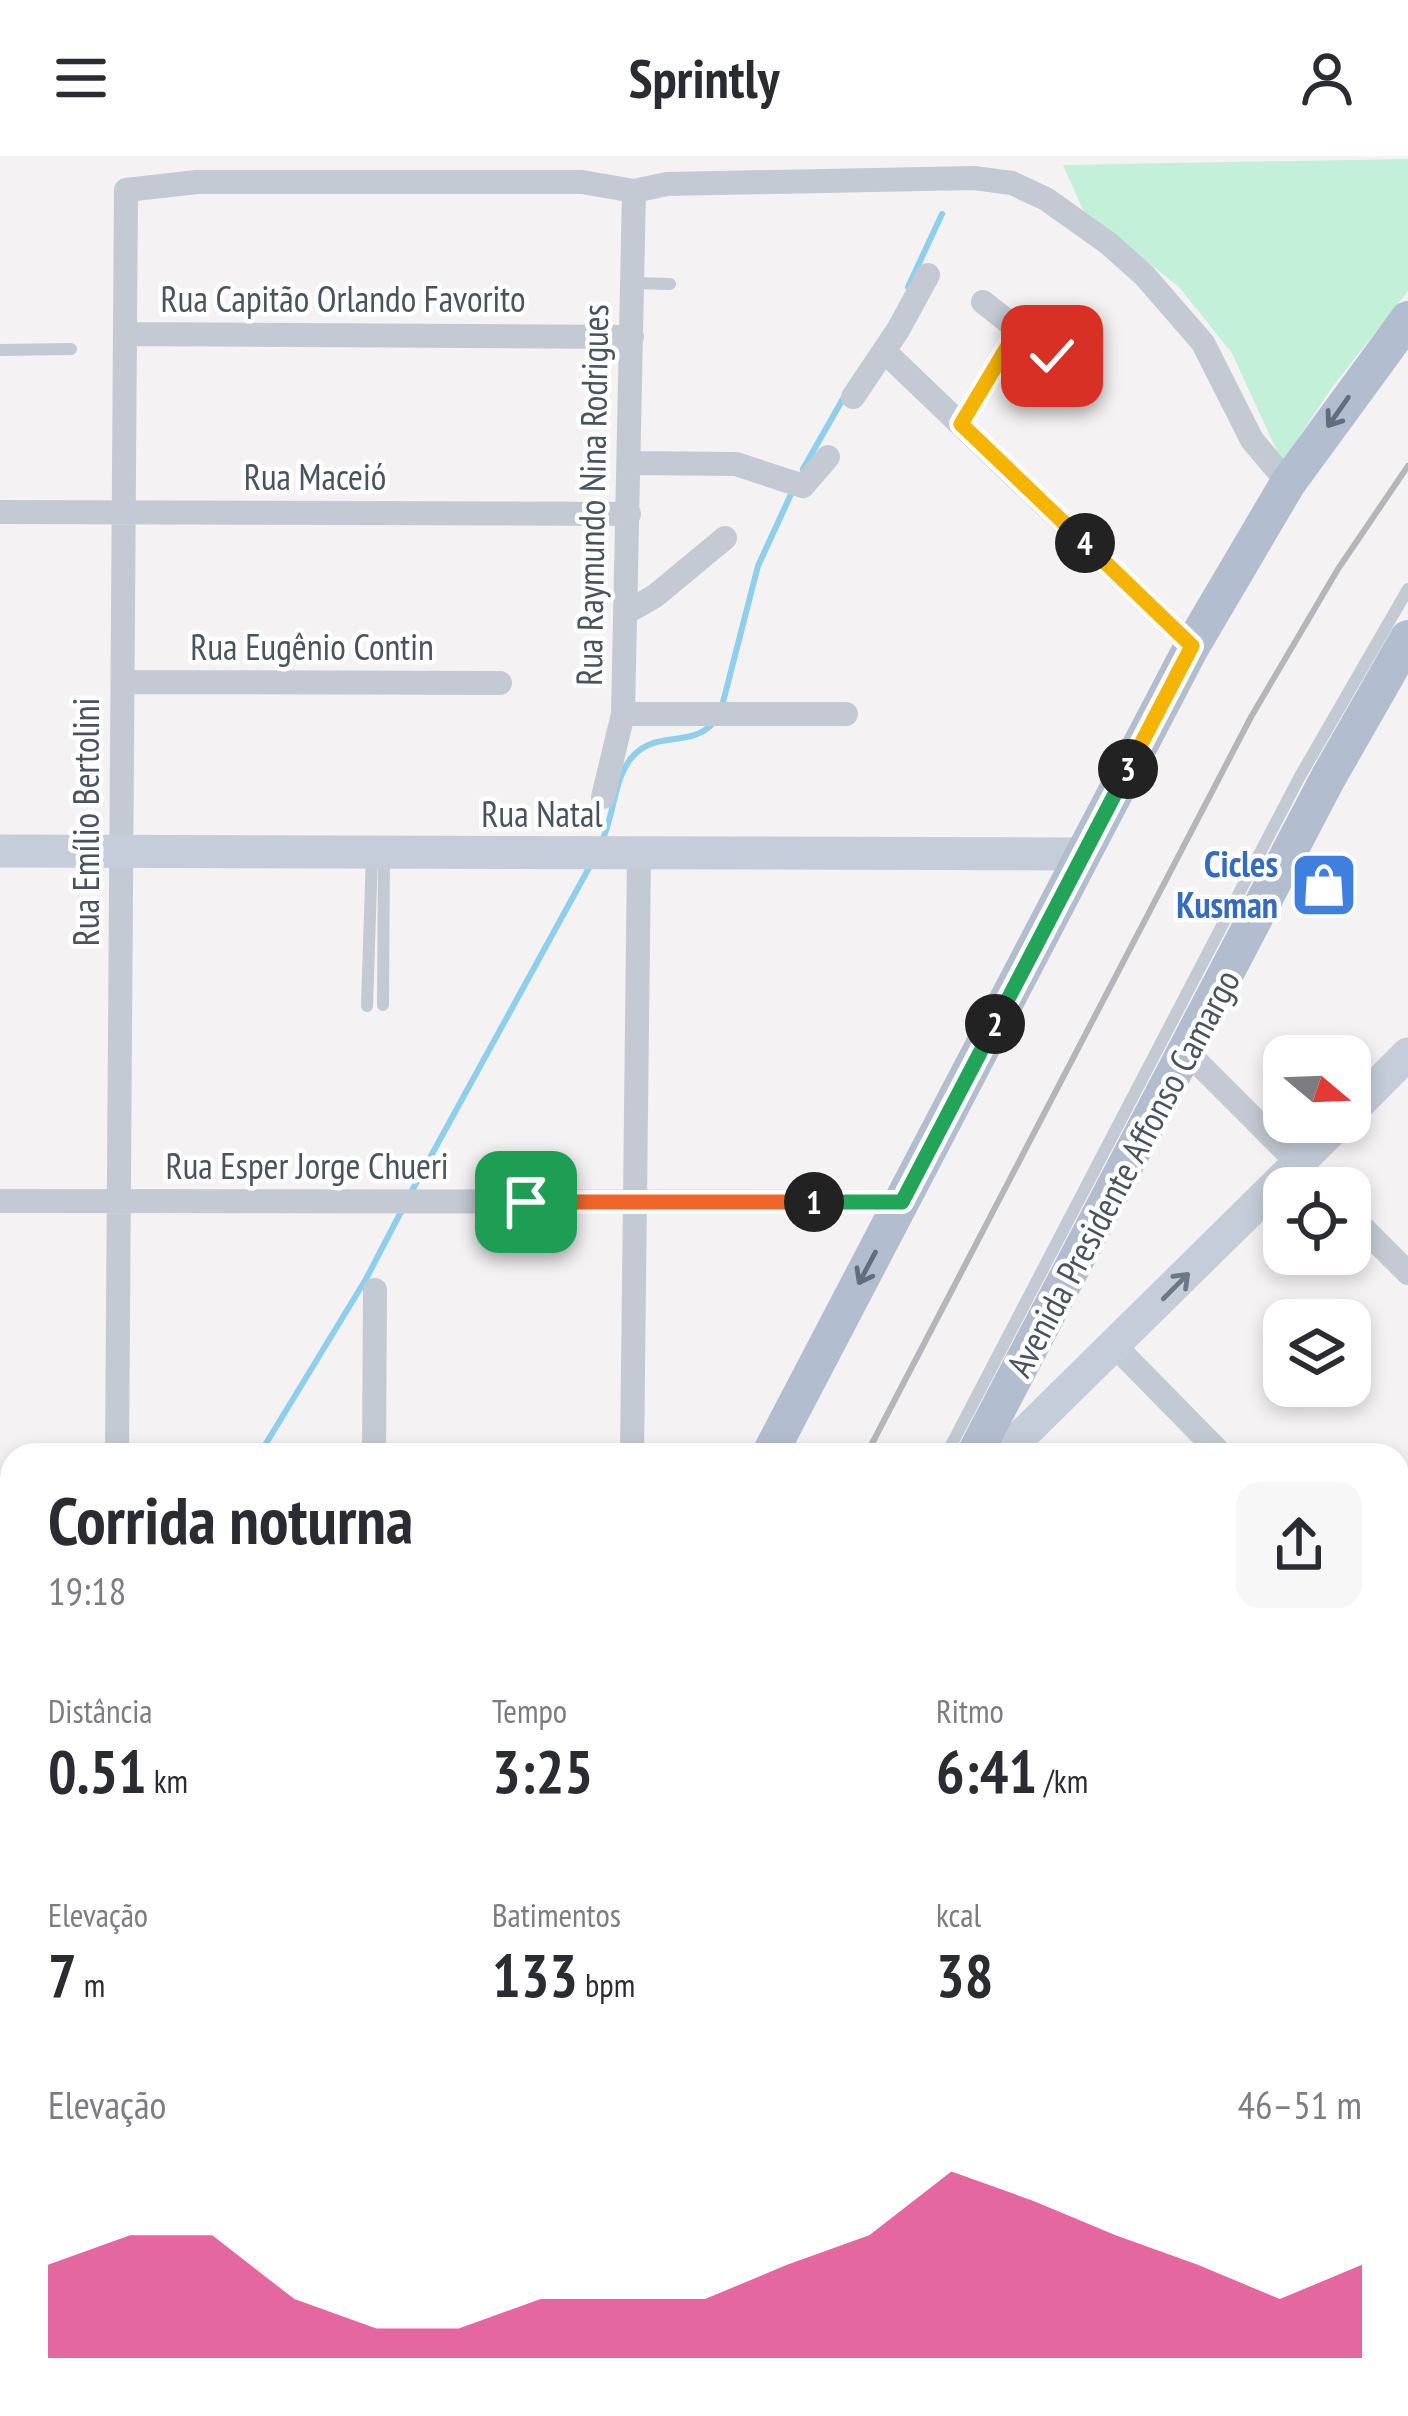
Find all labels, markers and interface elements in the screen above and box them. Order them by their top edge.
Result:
text: Sprintly [629,43,779,113]
icon: menu [48,45,114,111]
icon: person [1294,45,1360,111]
street label: Rua Capitão Orlando Favorito [161,275,525,322]
street label: Rua Raymundo Nina Rodrigues [565,304,618,686]
pin [1001,305,1103,407]
icon: check [1019,323,1085,389]
one-way arrow [1326,395,1351,428]
street label: Rua Maceió [244,453,386,500]
pin: 4 [1055,513,1115,573]
text: 4 [1077,521,1093,564]
street label: Rua Eugênio Contin [190,623,434,670]
street label: Rua Emílio Bertolini [62,698,109,946]
pin: 3 [1098,739,1158,799]
text: 3 [1120,747,1136,790]
street label: Rua Natal [481,790,603,837]
place label: Cicles Kusman [1176,840,1278,928]
shop icon: Cicles Kusman [1289,850,1359,920]
street label: Avenida Presidente Affonso Camargo [995,961,1250,1384]
pin: 2 [965,994,1025,1054]
text: 2 [987,1002,1003,1045]
north arrow [1263,1035,1371,1143]
map controls [1263,1035,1371,1407]
street label: Rua Esper Jorge Chueri [165,1142,449,1189]
pin [475,1151,577,1253]
button: locate [1263,1167,1371,1275]
icon: arrive [493,1169,559,1235]
pin: 1 [784,1172,844,1232]
text: 1 [806,1180,822,1223]
one-way arrow [854,1250,877,1286]
one-way arrow [1161,1272,1190,1300]
button: layers [1263,1299,1371,1407]
text: Corrida noturna [48,1477,413,1562]
button: share [1236,1482,1362,1608]
text: 19:18 [48,1565,126,1616]
text: Distância [48,1689,153,1732]
text: Tempo [492,1689,567,1732]
text: Ritmo [936,1689,1004,1732]
text: 0.51 [48,1732,147,1810]
text: 3:25 [492,1732,593,1810]
text: 6:41 [936,1732,1037,1810]
text: km [147,1759,188,1802]
text: /km [1037,1759,1088,1802]
text: Elevação [48,1893,148,1936]
text: Batimentos [492,1893,621,1936]
text: kcal [936,1893,981,1936]
text: 7 [48,1936,77,2014]
text: 133 [492,1936,578,2014]
text: 38 [936,1936,993,2014]
text: m [77,1963,105,2006]
text: bpm [578,1963,635,2006]
text: Elevação [48,2079,166,2130]
text: 46–51 m [1237,2079,1362,2130]

